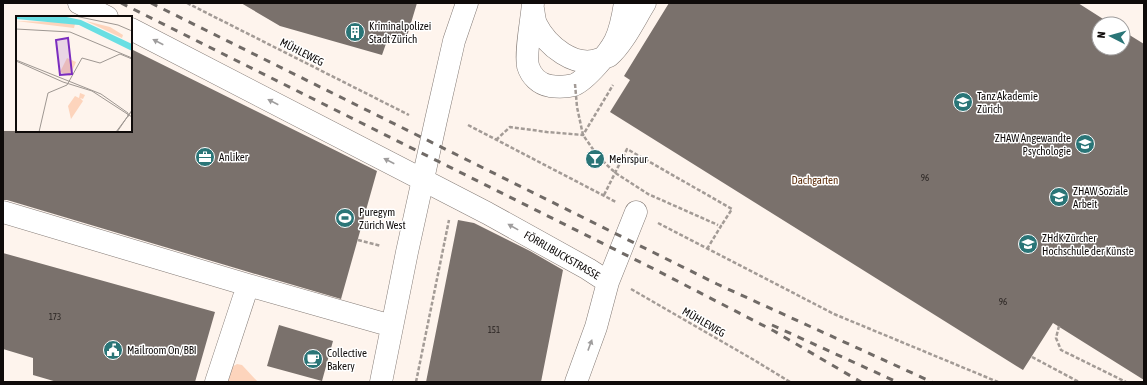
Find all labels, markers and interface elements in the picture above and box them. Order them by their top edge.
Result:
inset map [16,16,132,132]
north arrow [1091,16,1131,56]
place label: Kriminalpolizei Stadt Zürich [369,20,431,45]
building icon: Kriminalpolizei Stadt Zürich [344,21,366,43]
text: N [1095,31,1107,39]
street label: MÜHLEWEG [278,36,326,68]
one-way arrow [152,39,163,46]
place label: Tanz Akademie Zürich [977,90,1038,115]
school or university icon: Tanz Akademie Zürich [952,91,974,113]
one-way arrow [267,99,279,105]
place label: ZHAW Angewandte Psychologie [995,132,1071,157]
school or university icon: ZHAW Angewandte Psychologie [1074,133,1096,155]
office icon: Anliker [194,146,216,168]
bar icon: Mehrspur [584,148,606,170]
place label: Anliker [219,151,249,163]
place label: Mehrspur [609,153,648,165]
one-way arrow [383,158,395,165]
house number: 96 [921,173,929,183]
park label: Dachgarten [792,174,838,186]
place label: ZHAW Soziale Arbeit [1073,185,1128,210]
school or university icon: ZHAW Soziale Arbeit [1048,186,1070,208]
place label: Puregym Zürich West [359,206,406,231]
sports icon: Puregym Zürich West [334,207,356,229]
one-way arrow [507,224,519,231]
street label: FÖRRLIBUCKSTRASSE [522,228,602,282]
place label: ZHdK Zürcher Hochschule der Künste [1042,232,1134,257]
school or university icon: ZHdK Zürcher Hochschule der Künste [1017,233,1039,255]
house number: 96 [999,297,1007,307]
street label: MÜHLEWEG [680,305,728,339]
house number: 173 [49,312,61,322]
house number: 151 [488,325,500,335]
public building icon: Mailroom On/BBI [102,339,124,361]
one-way arrow [587,339,593,351]
place label: Mailroom On/BBI [127,344,197,356]
place label: Collective Bakery [327,347,367,372]
cafe icon: Collective Bakery [302,348,324,370]

